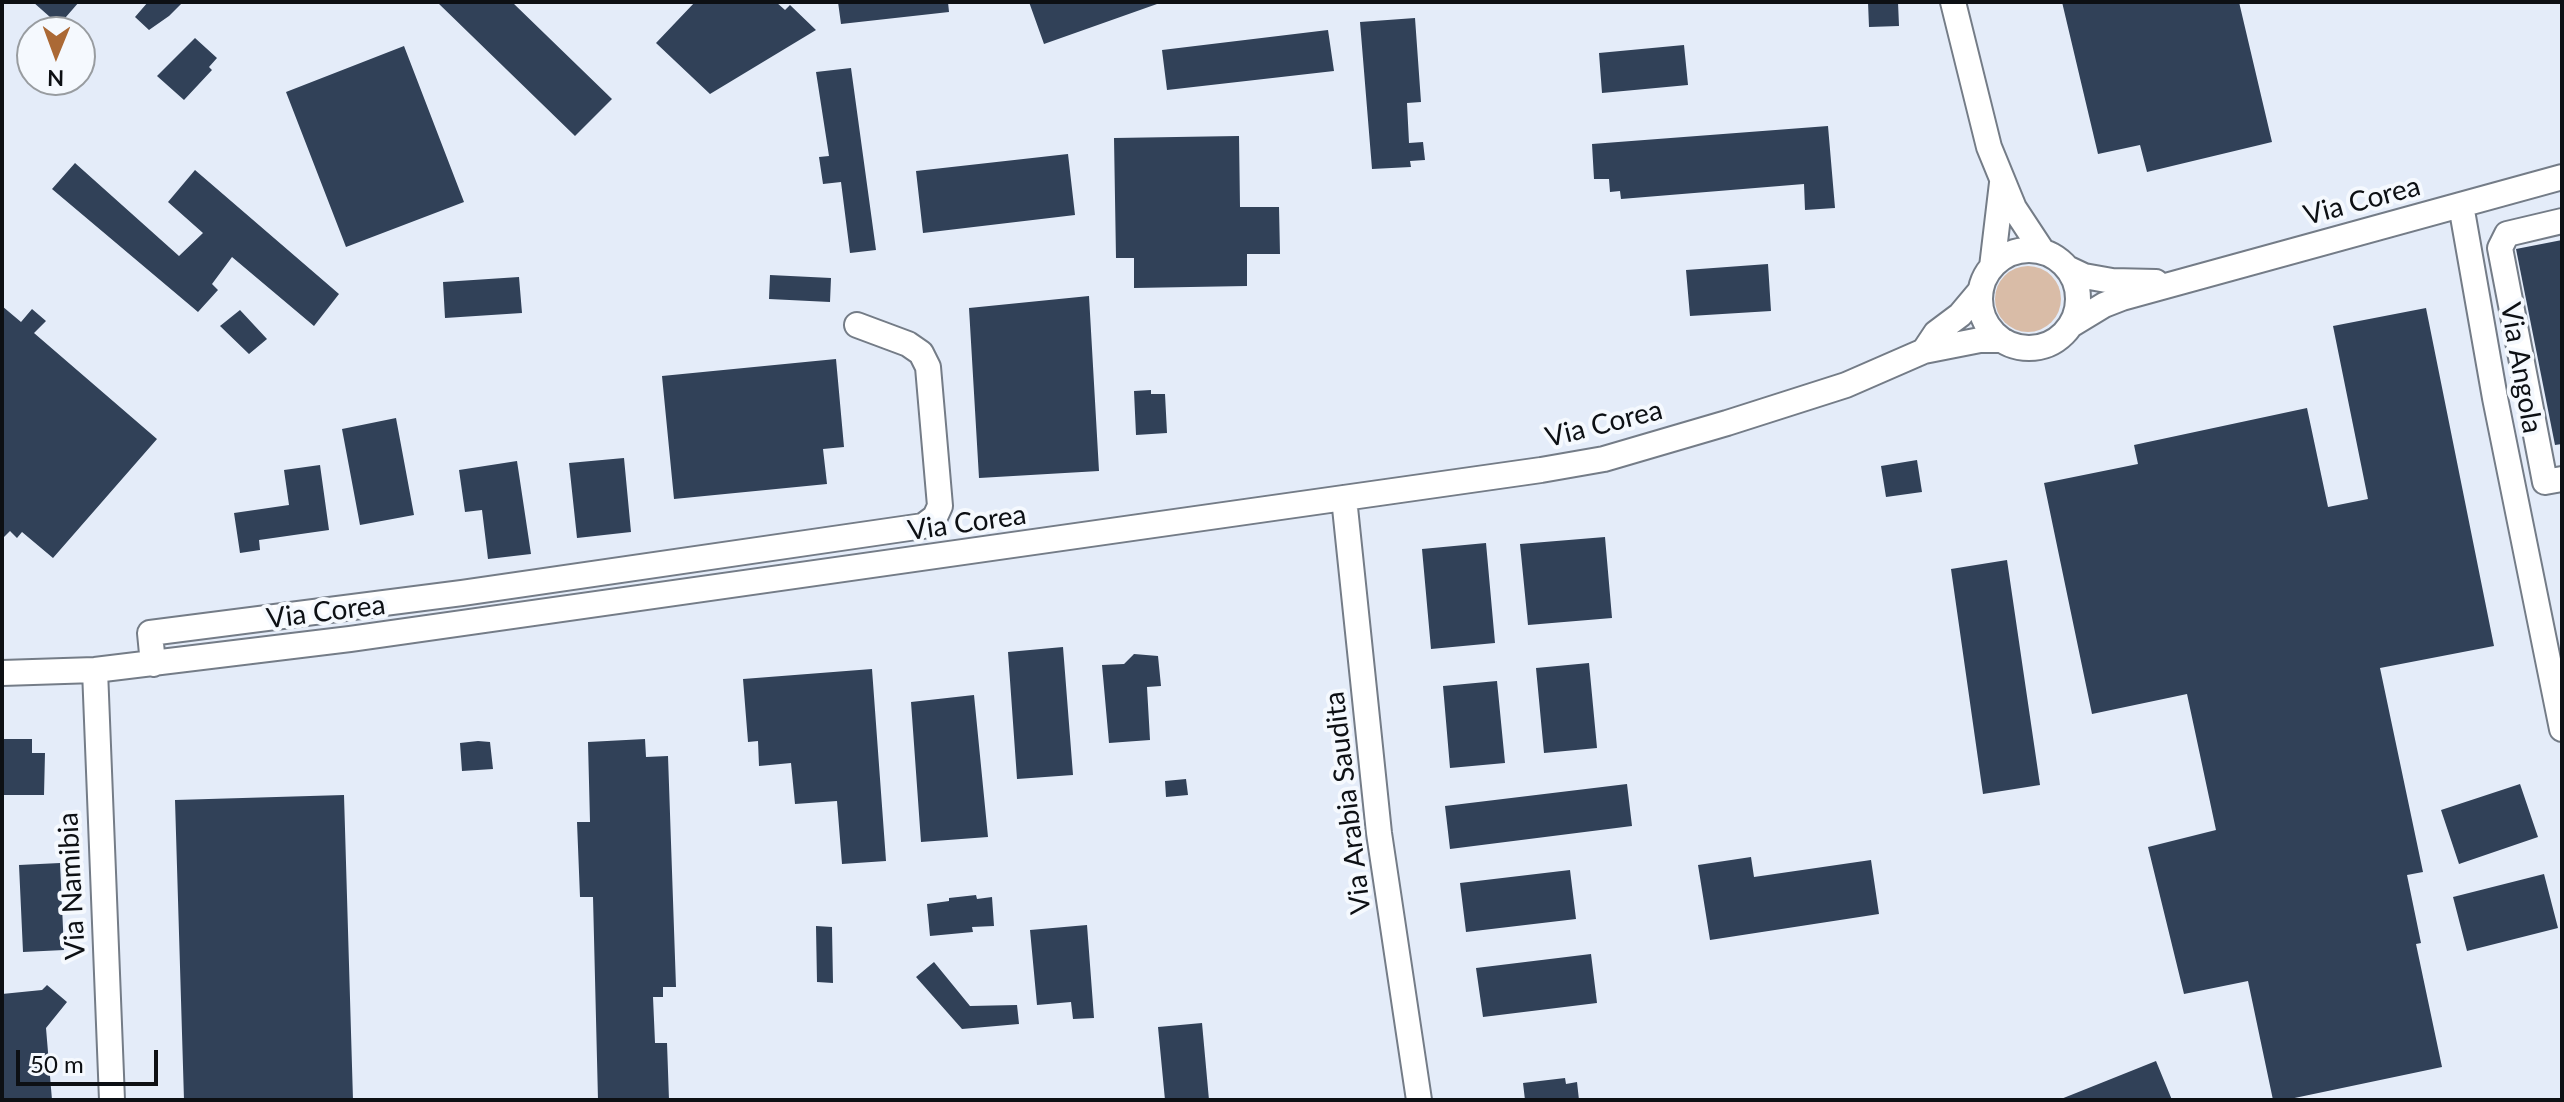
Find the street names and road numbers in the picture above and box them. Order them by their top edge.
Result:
street label: Via Corea [2300,169,2424,233]
street label: Via Angola [2493,300,2549,436]
street label: Via Corea [1542,393,1666,455]
street label: Via Corea [906,498,1028,548]
street label: Via Corea [265,588,387,636]
street label: Via Arabia Saudita [1318,690,1378,916]
street label: Via Namibia [51,811,93,961]

